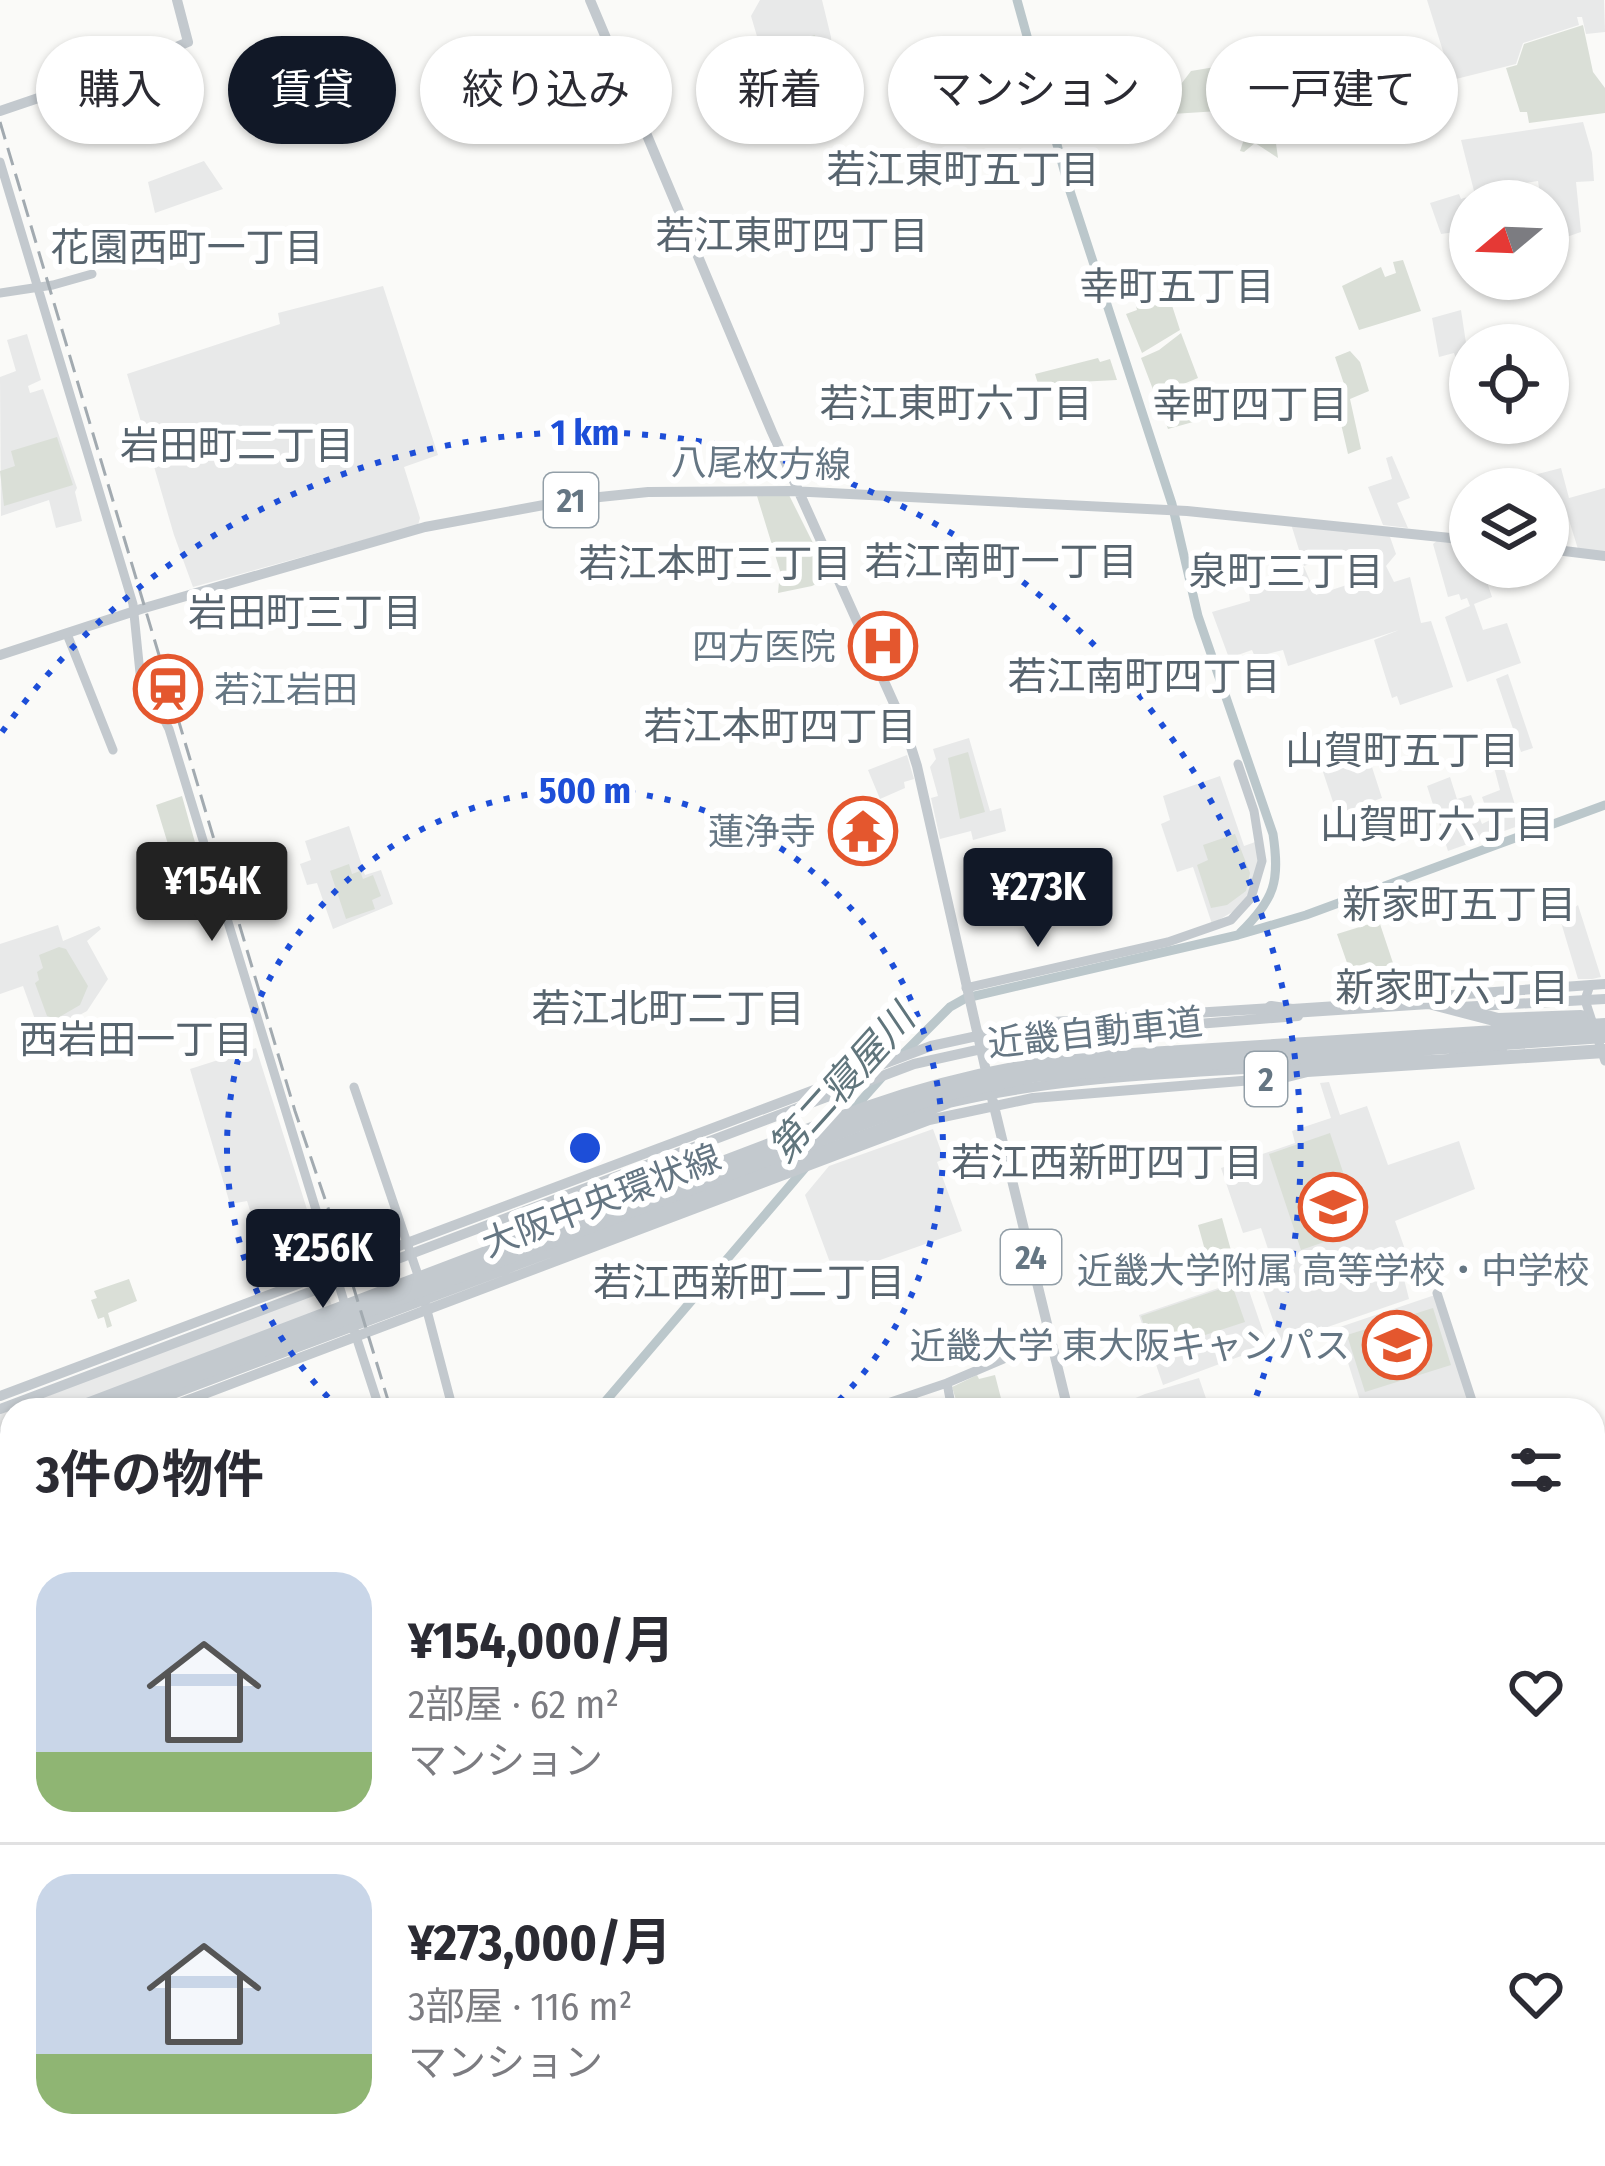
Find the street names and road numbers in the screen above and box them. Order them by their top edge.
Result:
street label: 八尾枚方線 [671,440,851,488]
road number: 21 [544,473,598,527]
street label: 近畿自動車道 [985,1000,1205,1066]
road number: 2 [1245,1052,1287,1106]
street label: 大阪中央環状線 [476,1135,727,1267]
road number: 24 [1001,1230,1061,1284]

